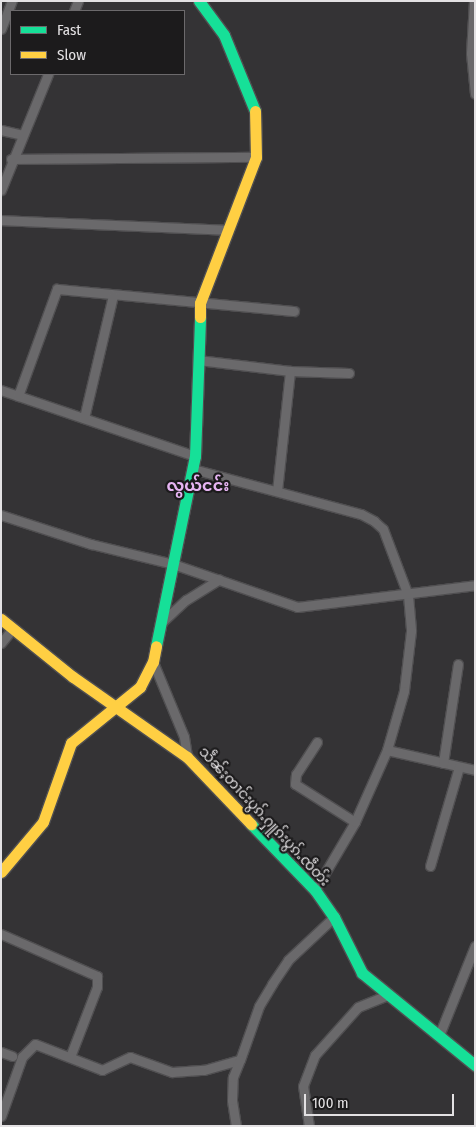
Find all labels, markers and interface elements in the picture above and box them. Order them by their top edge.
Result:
legend [10,10,185,75]
text: Fast [57,21,81,39]
text: Slow [57,46,86,64]
district label: လွယ်ငင်း [167,476,229,496]
street label: သဵၼ်ႈတၢင်းပွၵ်ႉႁူၵ်းပွၵ်ႉၸဵတ်း [195,744,333,890]
scale bar [306,1084,456,1116]
text: 100 m [312,1094,349,1112]

